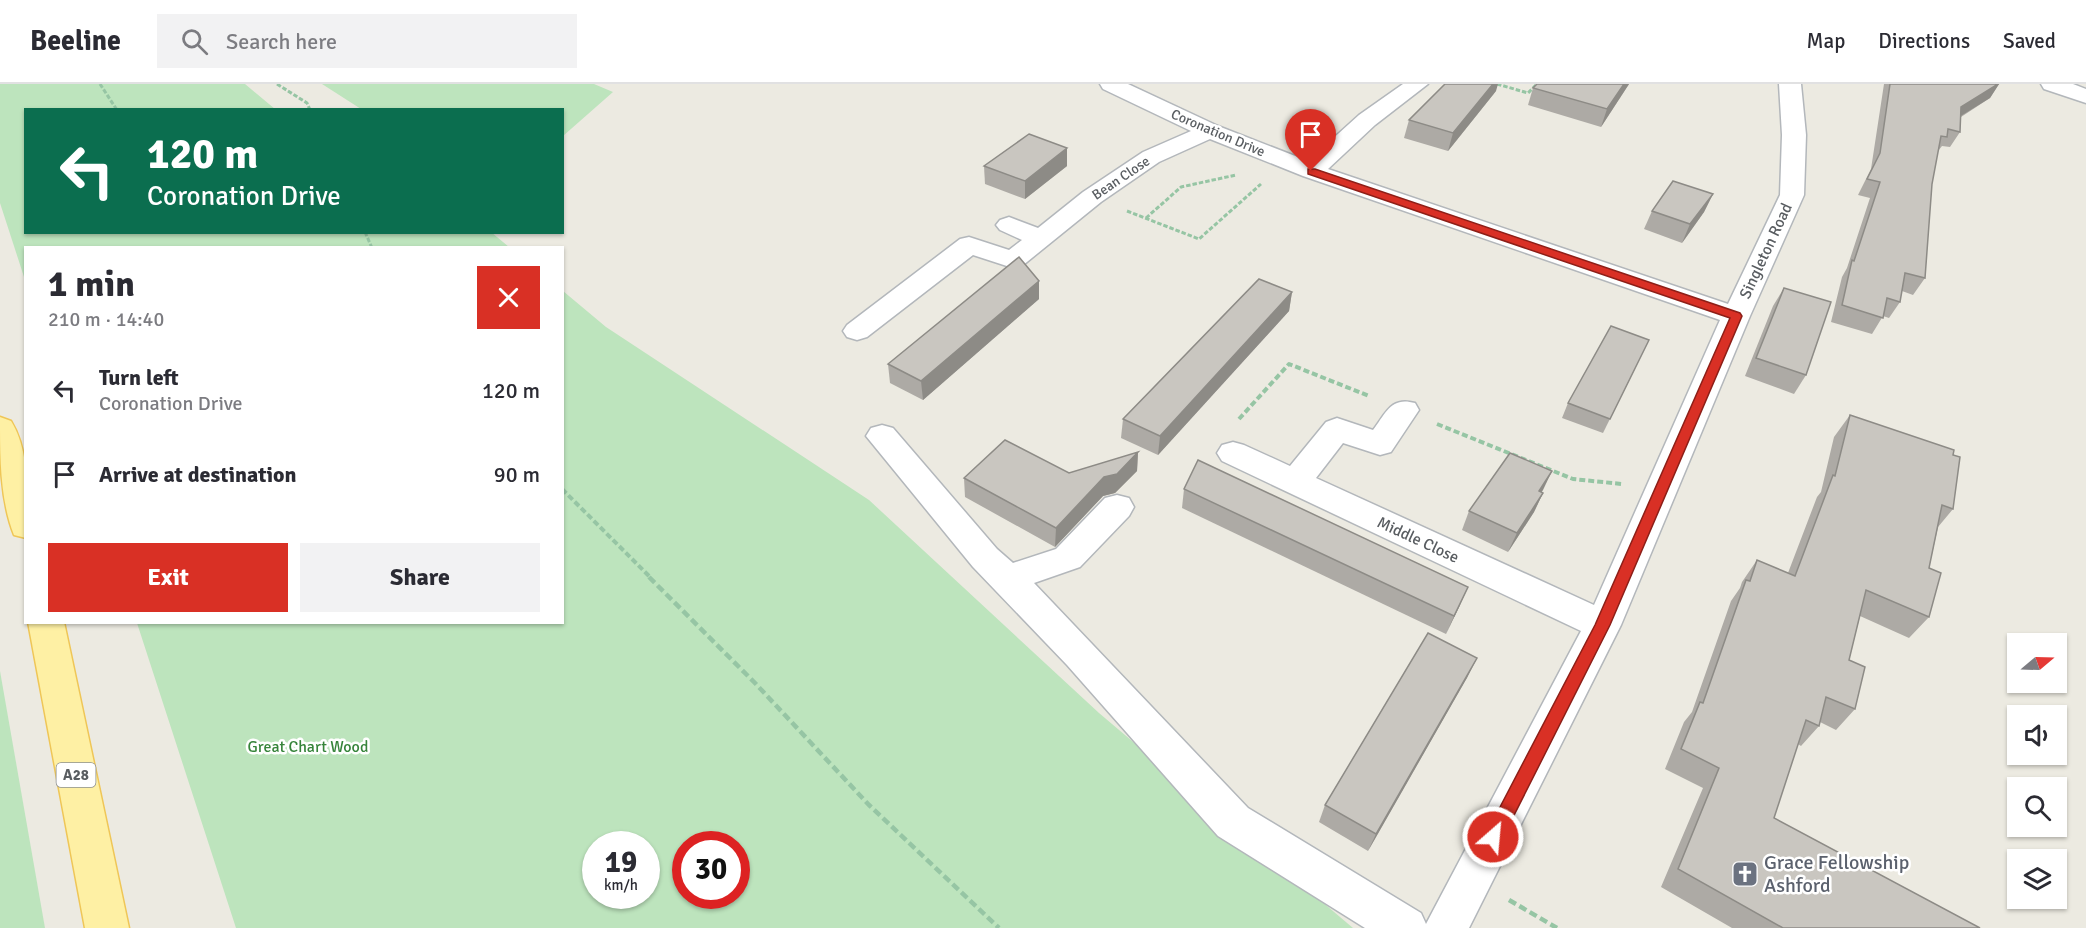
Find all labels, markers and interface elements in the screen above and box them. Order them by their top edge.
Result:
search box [157,14,577,68]
text: Beeline [30,24,121,58]
icon: search [178,25,211,58]
text: Search here [226,28,337,55]
text: Map [1807,28,1845,54]
text: Directions [1878,28,1970,54]
text: Saved [2003,28,2056,54]
street label: Coronation Drive [1168,106,1268,160]
pin [1285,109,1336,171]
icon: arrive [1294,118,1327,151]
text: 120 m [147,129,258,180]
icon: left [48,132,126,210]
street label: Bean Close [1089,152,1153,204]
text: Coronation Drive [147,180,341,213]
street label: Singleton Road [1735,200,1797,302]
text: 1 min [48,262,135,307]
button: close [477,266,540,329]
text: 210 m · 14:40 [48,307,164,332]
text: Turn left [99,364,179,391]
icon: left [48,374,81,407]
text: 120 m [482,377,540,404]
text: Coronation Drive [99,391,243,416]
icon: arrive [48,458,81,491]
text: Arrive at destination [99,461,296,488]
text: 90 m [494,461,540,488]
street label: Middle Close [1374,512,1462,568]
button: Exit [48,543,288,612]
button: Share [300,543,540,612]
north arrow [2007,633,2067,693]
map controls [2007,633,2067,909]
button: sound [2007,705,2067,765]
park label: Great Chart Wood [248,737,368,757]
road number: A28 [56,763,96,787]
button: search [2007,777,2067,837]
position arrow [1461,805,1525,869]
speed limit sign: 30 [672,831,750,909]
text: 19 [605,844,637,881]
button: layers [2007,849,2067,909]
place label: Grace Fellowship Ashford [1764,850,1909,898]
church icon: Grace Fellowship Ashford [1730,859,1760,889]
text: km/h [604,876,638,894]

